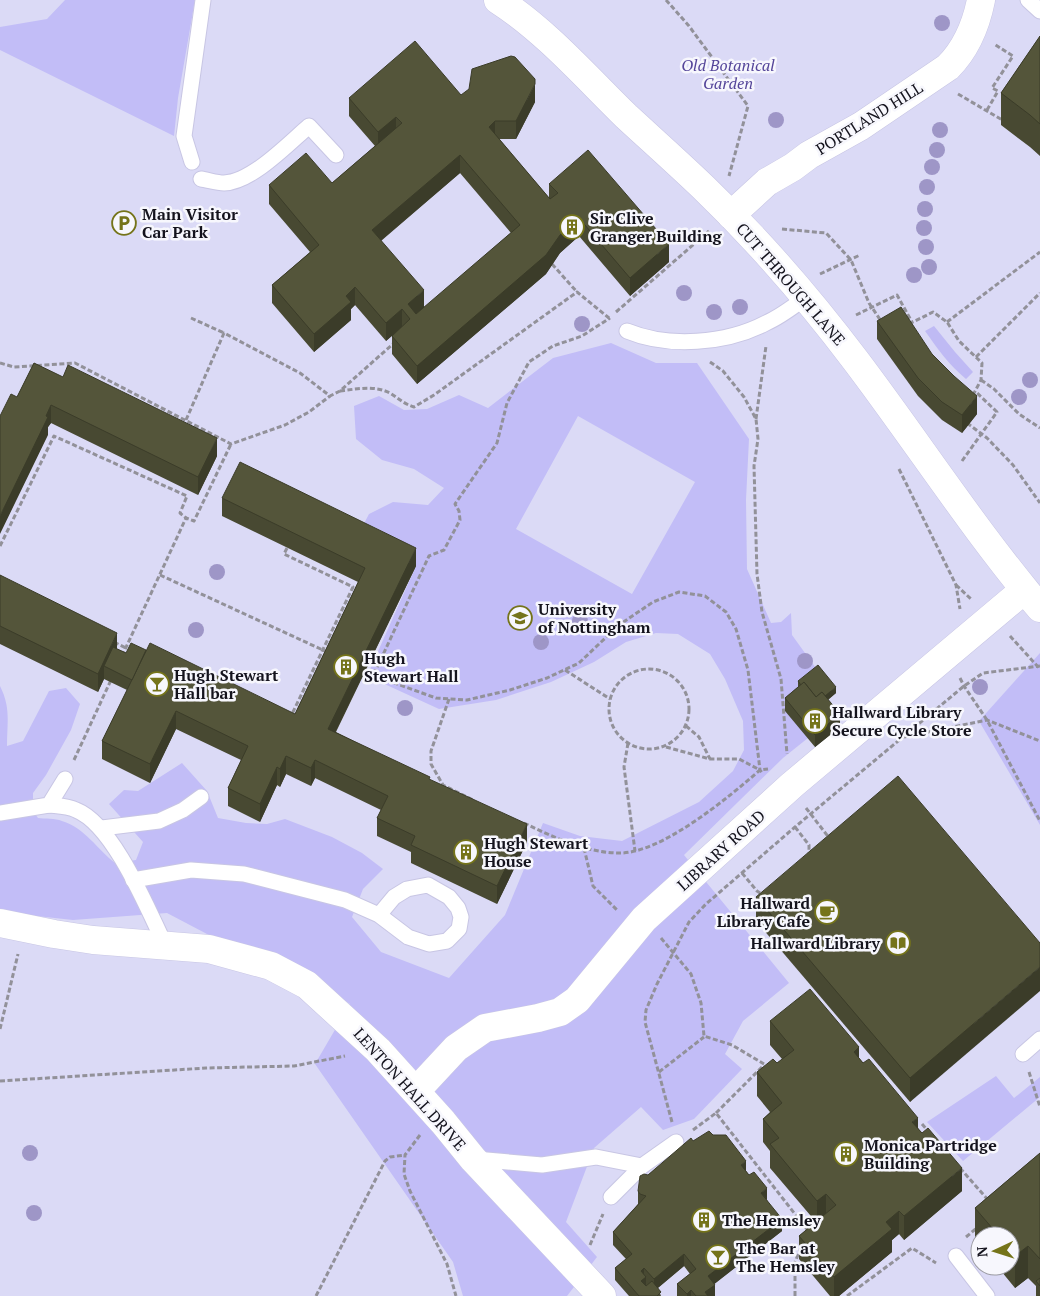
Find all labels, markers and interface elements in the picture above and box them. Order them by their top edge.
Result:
park label: Old Botanical Garden [681,54,775,94]
street label: PORTLAND HILL [811,76,927,160]
place label: Main Visitor Car Park [142,203,238,243]
place label: Sir Clive Granger Building [590,207,722,247]
parking icon: Main Visitor Car Park [111,210,137,236]
building icon: Sir Clive Granger Building [559,214,585,240]
street label: CUT THROUGH LANE [732,218,850,350]
place label: University of Nottingham [538,598,651,638]
school or university icon: University of Nottingham [507,605,533,631]
place label: Hugh Stewart Hall [364,647,459,687]
building icon: Hugh Stewart Hall [333,654,359,680]
place label: Hugh Stewart Hall bar [174,664,279,704]
bar icon: Hugh Stewart Hall bar [144,671,170,697]
place label: Hallward Library Secure Cycle Store [832,701,972,741]
building icon: Hallward Library Secure Cycle Store [802,708,828,734]
street label: LIBRARY ROAD [672,804,770,896]
place label: Hugh Stewart House [484,832,589,872]
building icon: Hugh Stewart House [453,839,479,865]
place label: Hallward Library Cafe [717,892,810,932]
cafe icon: Hallward Library Cafe [814,899,840,925]
library icon: Hallward Library [885,930,911,956]
place label: Hallward Library [751,932,881,954]
street label: LENTON HALL DRIVE [349,1023,471,1155]
place label: Monica Partridge Building [864,1134,997,1174]
building icon: Monica Partridge Building [833,1141,859,1167]
building icon: The Hemsley [691,1207,717,1233]
place label: The Hemsley [722,1209,821,1231]
north arrow [970,1226,1020,1276]
place label: The Bar at The Hemsley [736,1237,835,1277]
bar icon: The Bar at The Hemsley [705,1244,731,1270]
text: N [972,1246,991,1258]

